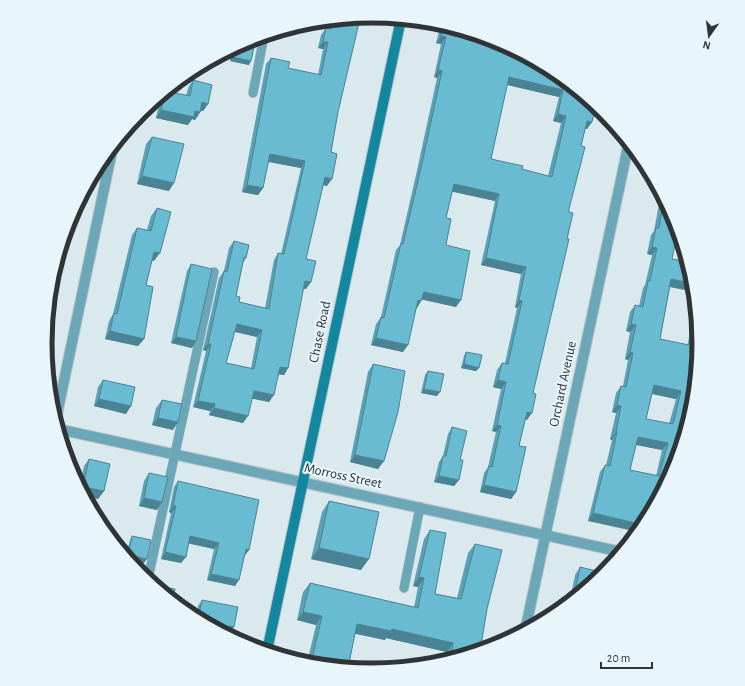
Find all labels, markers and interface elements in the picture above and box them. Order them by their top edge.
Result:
north arrow [689,16,729,56]
text: N [702,39,712,51]
street label: Chase Road [307,300,333,364]
street label: Orchard Avenue [547,340,579,428]
street label: Morross Street [303,461,384,491]
scale bar [601,644,652,670]
text: 20 m [607,652,630,664]

